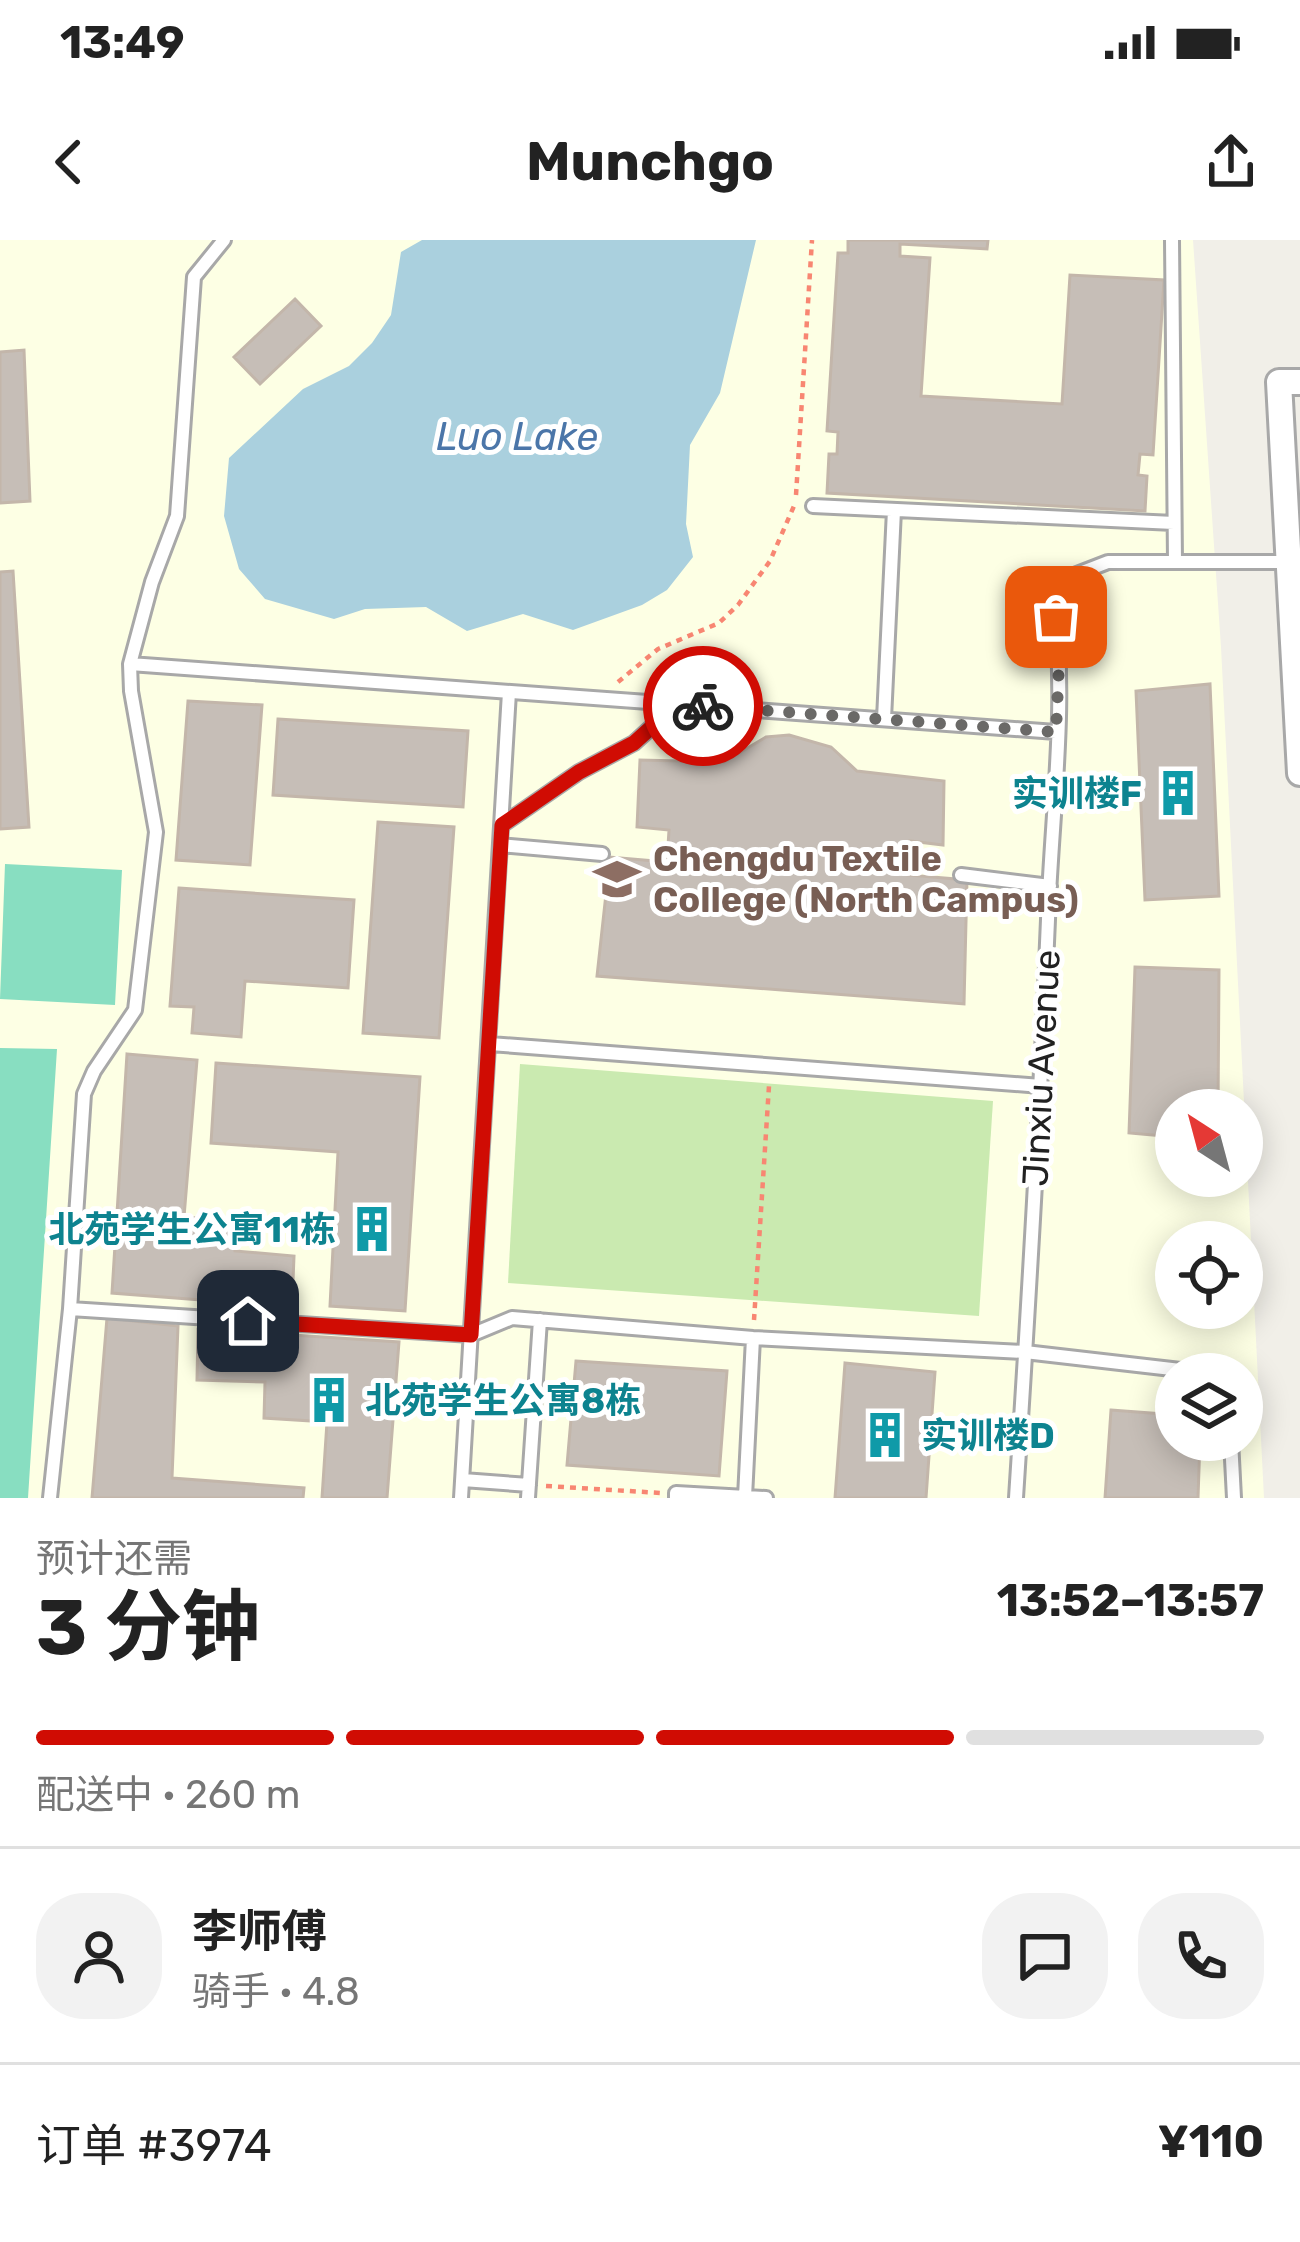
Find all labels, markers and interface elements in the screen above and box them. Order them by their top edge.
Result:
text: 13:49 [60,16,185,69]
icon: back [36,129,102,195]
icon: share [1198,129,1264,195]
text: Munchgo [526,130,774,194]
water label: Luo Lake [436,414,598,460]
pin [1005,566,1107,668]
icon: bag [1023,584,1089,650]
courier [643,646,763,766]
icon: bike [670,673,736,739]
building icon: 实训楼F [1153,768,1203,818]
place label: 实训楼F [1012,772,1142,815]
place label: Chengdu Textile College (North Campus) [653,837,1079,921]
school or university icon: Chengdu Textile College (North Campus) [592,854,642,904]
street label: Jinxiu Avenue [1013,948,1069,1188]
north arrow [1155,1089,1263,1197]
map controls [1155,1089,1263,1461]
building icon: 北苑学生公寓11栋 [347,1204,397,1254]
place label: 北苑学生公寓11栋 [48,1208,336,1251]
button: locate [1155,1221,1263,1329]
pin [197,1270,299,1372]
icon: home [215,1288,281,1354]
button: layers [1155,1353,1263,1461]
building icon: 北苑学生公寓8栋 [304,1375,354,1425]
place label: 北苑学生公寓8栋 [365,1379,641,1422]
building icon: 实训楼D [860,1410,910,1460]
place label: 实训楼D [921,1414,1055,1457]
text: 预计还需 [36,1536,192,1582]
text: 13:52–13:57 [997,1574,1264,1627]
text: 3 分钟 [36,1581,260,1674]
text: 配送中 · 260 m [36,1772,300,1818]
button: person [36,1893,162,2019]
button: chat [982,1893,1108,2019]
button: phone [1138,1893,1264,2019]
text: 李师傅 [192,1905,327,1958]
text: 骑手 · 4.8 [192,1969,360,2015]
text: ¥110 [1158,2115,1264,2168]
text: 订单 #3974 [36,2119,272,2172]

